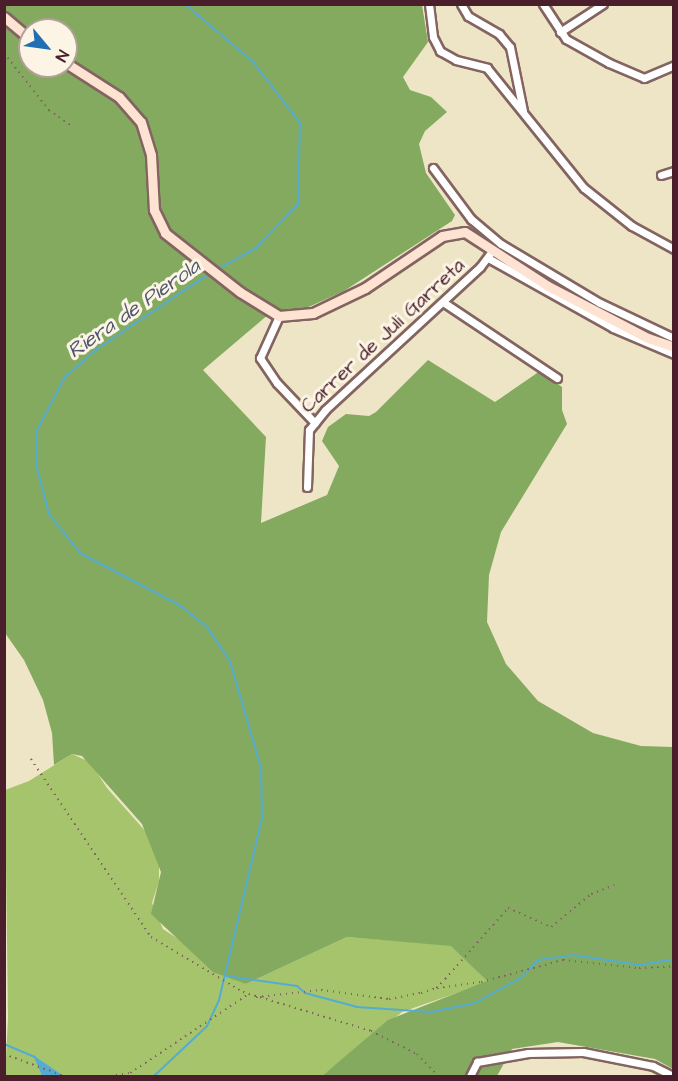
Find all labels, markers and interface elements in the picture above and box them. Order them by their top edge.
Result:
north arrow [18,18,78,78]
text: N [50,46,74,65]
water label: Riera de Pierola [63,254,205,364]
street label: Carrer de Juli Garreta [296,254,470,418]

